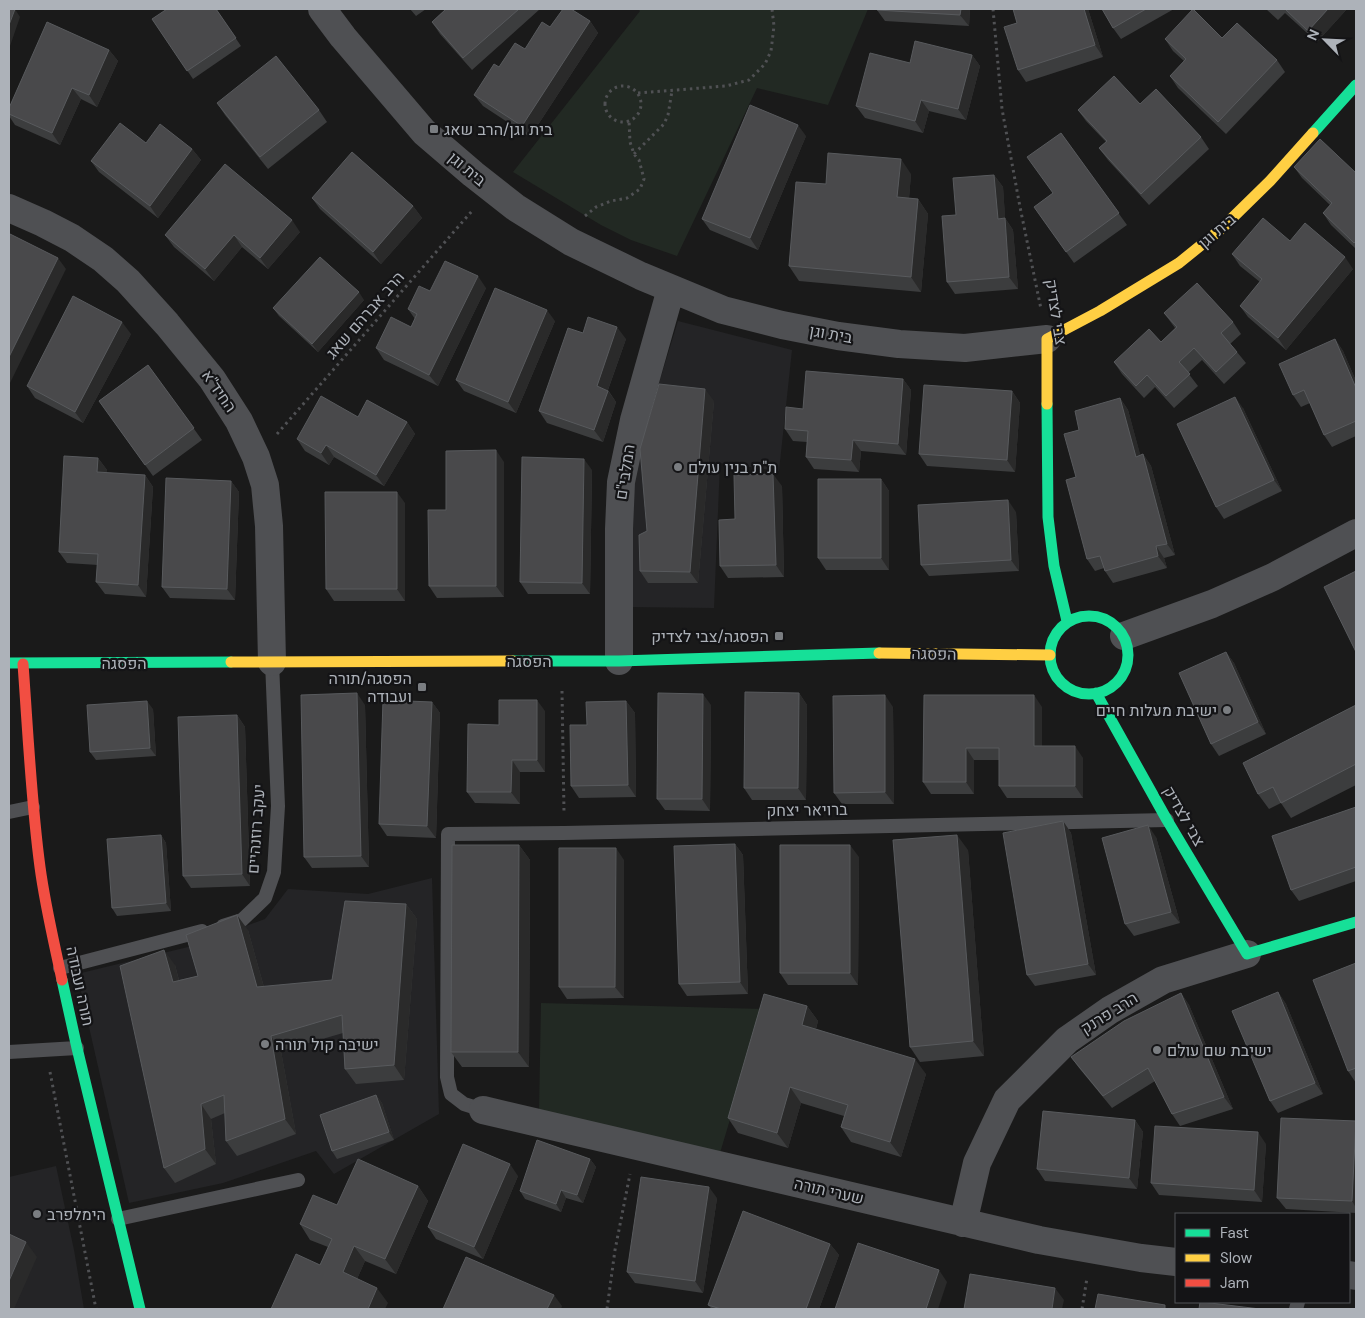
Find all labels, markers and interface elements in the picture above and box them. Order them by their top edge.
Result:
north arrow [1300,15,1350,65]
text: N [1303,26,1323,43]
place label: בית וגן/הרב שאג [444,119,553,140]
marker: בית וגן/הרב שאג [428,123,440,135]
street label: בית וגן [444,147,491,191]
street label: בית וגן [1194,209,1241,253]
street label: הרב אברהם שאג [321,267,409,363]
street label: צבי לצדיק [1040,278,1072,347]
street label: בית וגן [808,320,855,348]
street label: החיד"א [197,366,241,416]
street label: המלבי"ם [610,443,640,501]
place label: ת"ת בנין עולם [688,457,777,478]
marker: ת"ת בנין עולם [672,461,684,473]
place label: הפסגה/צבי לצדיק [651,626,769,647]
marker: הפסגה/צבי לצדיק [773,630,785,642]
street label: הפסגה [911,643,957,665]
street label: הפסגה [506,651,552,672]
street label: הפסגה [101,653,147,674]
place label: הפסגה/תורה ועבודה [329,668,412,707]
marker: הפסגה/תורה ועבודה [416,681,428,693]
place label: ישיבת מעלות חיים [1096,700,1217,721]
marker: ישיבת מעלות חיים [1221,704,1233,716]
street label: צבי לצדיק [1158,782,1210,850]
street label: יעקב רוזנהיים [242,783,270,875]
street label: ברויאר יצחק [766,799,848,821]
street label: תורה ועבודה [61,944,99,1028]
street label: הרב פרנק [1076,987,1142,1039]
place label: ישיבה קול תורה [275,1034,379,1055]
marker: ישיבה קול תורה [259,1038,271,1050]
place label: ישיבת שם עולם [1167,1040,1272,1061]
marker: ישיבת שם עולם [1151,1044,1163,1056]
street label: שערי תורה [792,1173,866,1209]
place label: הימלפרב [47,1204,106,1225]
marker: הימלפרב [31,1208,43,1220]
legend [1175,1213,1350,1303]
text: Fast [1220,1223,1249,1243]
text: Slow [1220,1248,1253,1268]
text: Jam [1220,1273,1249,1293]

